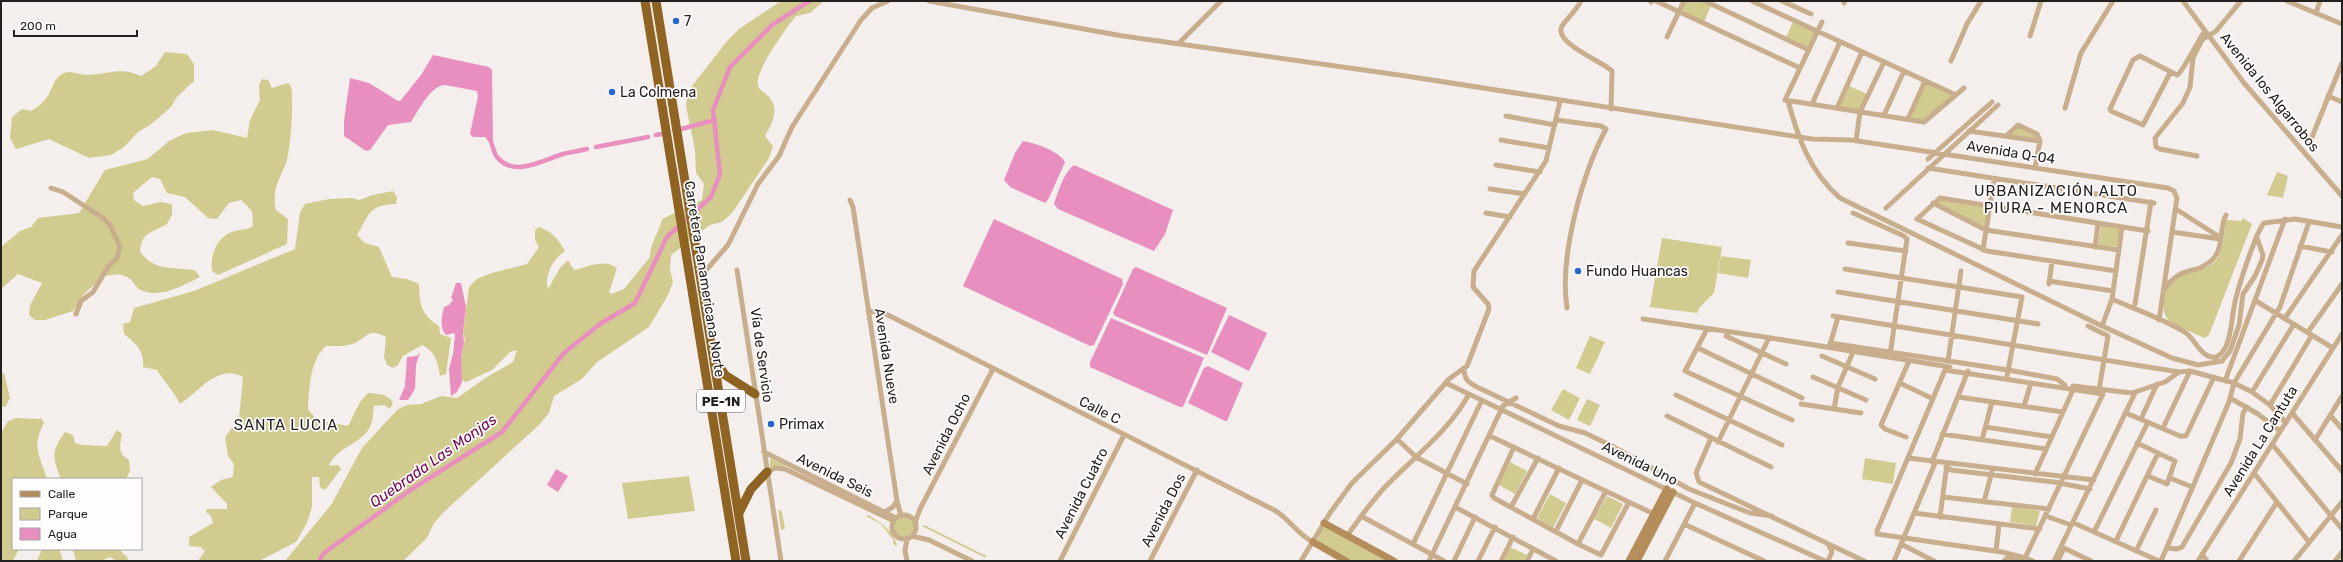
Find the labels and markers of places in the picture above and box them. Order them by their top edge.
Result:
place label: 7 [684,13,691,30]
marker: 7 [671,16,681,26]
place label: La Colmena [620,84,696,101]
marker: La Colmena [607,87,617,97]
place label: Fundo Huancas [1586,263,1688,280]
marker: Fundo Huancas [1573,266,1583,276]
place label: Primax [779,416,825,433]
marker: Primax [766,419,776,429]

